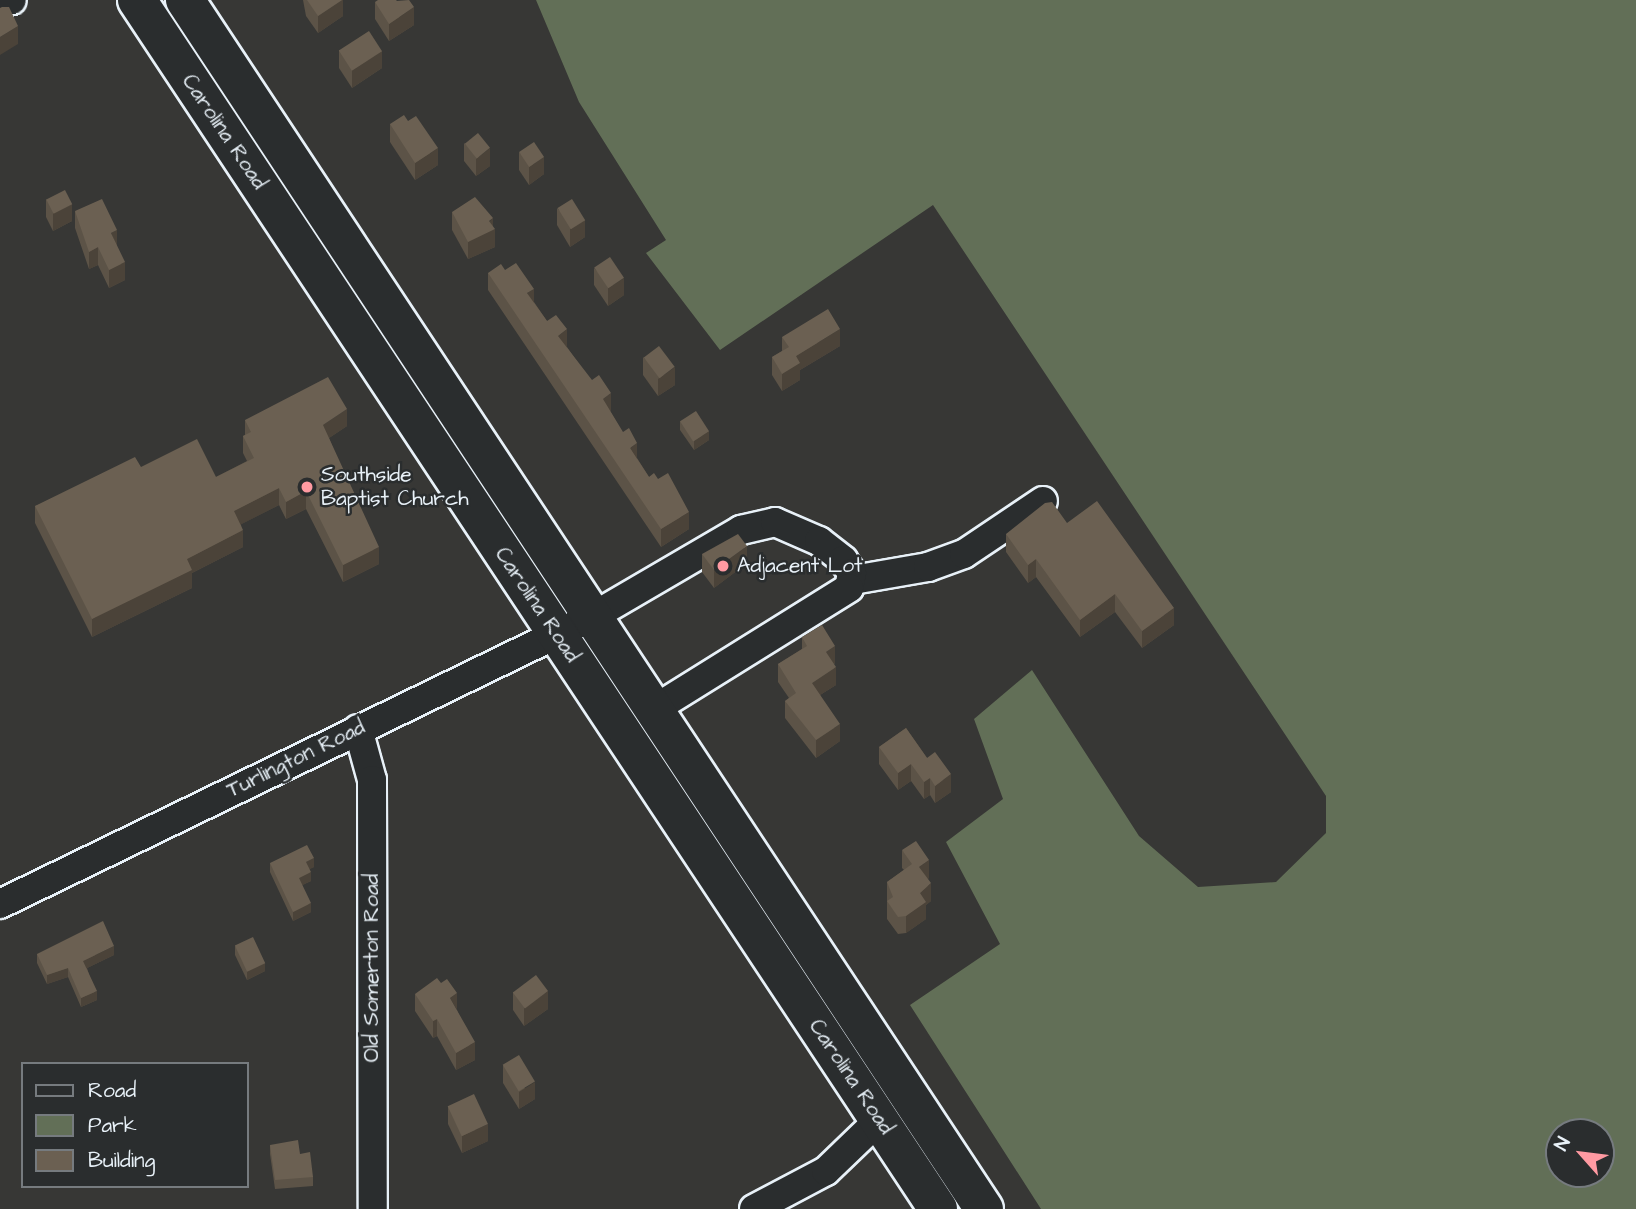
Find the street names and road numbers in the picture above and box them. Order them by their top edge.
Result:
street label: Carolina Road [176,70,272,194]
street label: Carolina Road [489,543,585,667]
street label: Turlington Road [223,715,369,803]
street label: Old Somerton Road [359,874,385,1062]
street label: Carolina Road [803,1015,899,1139]

